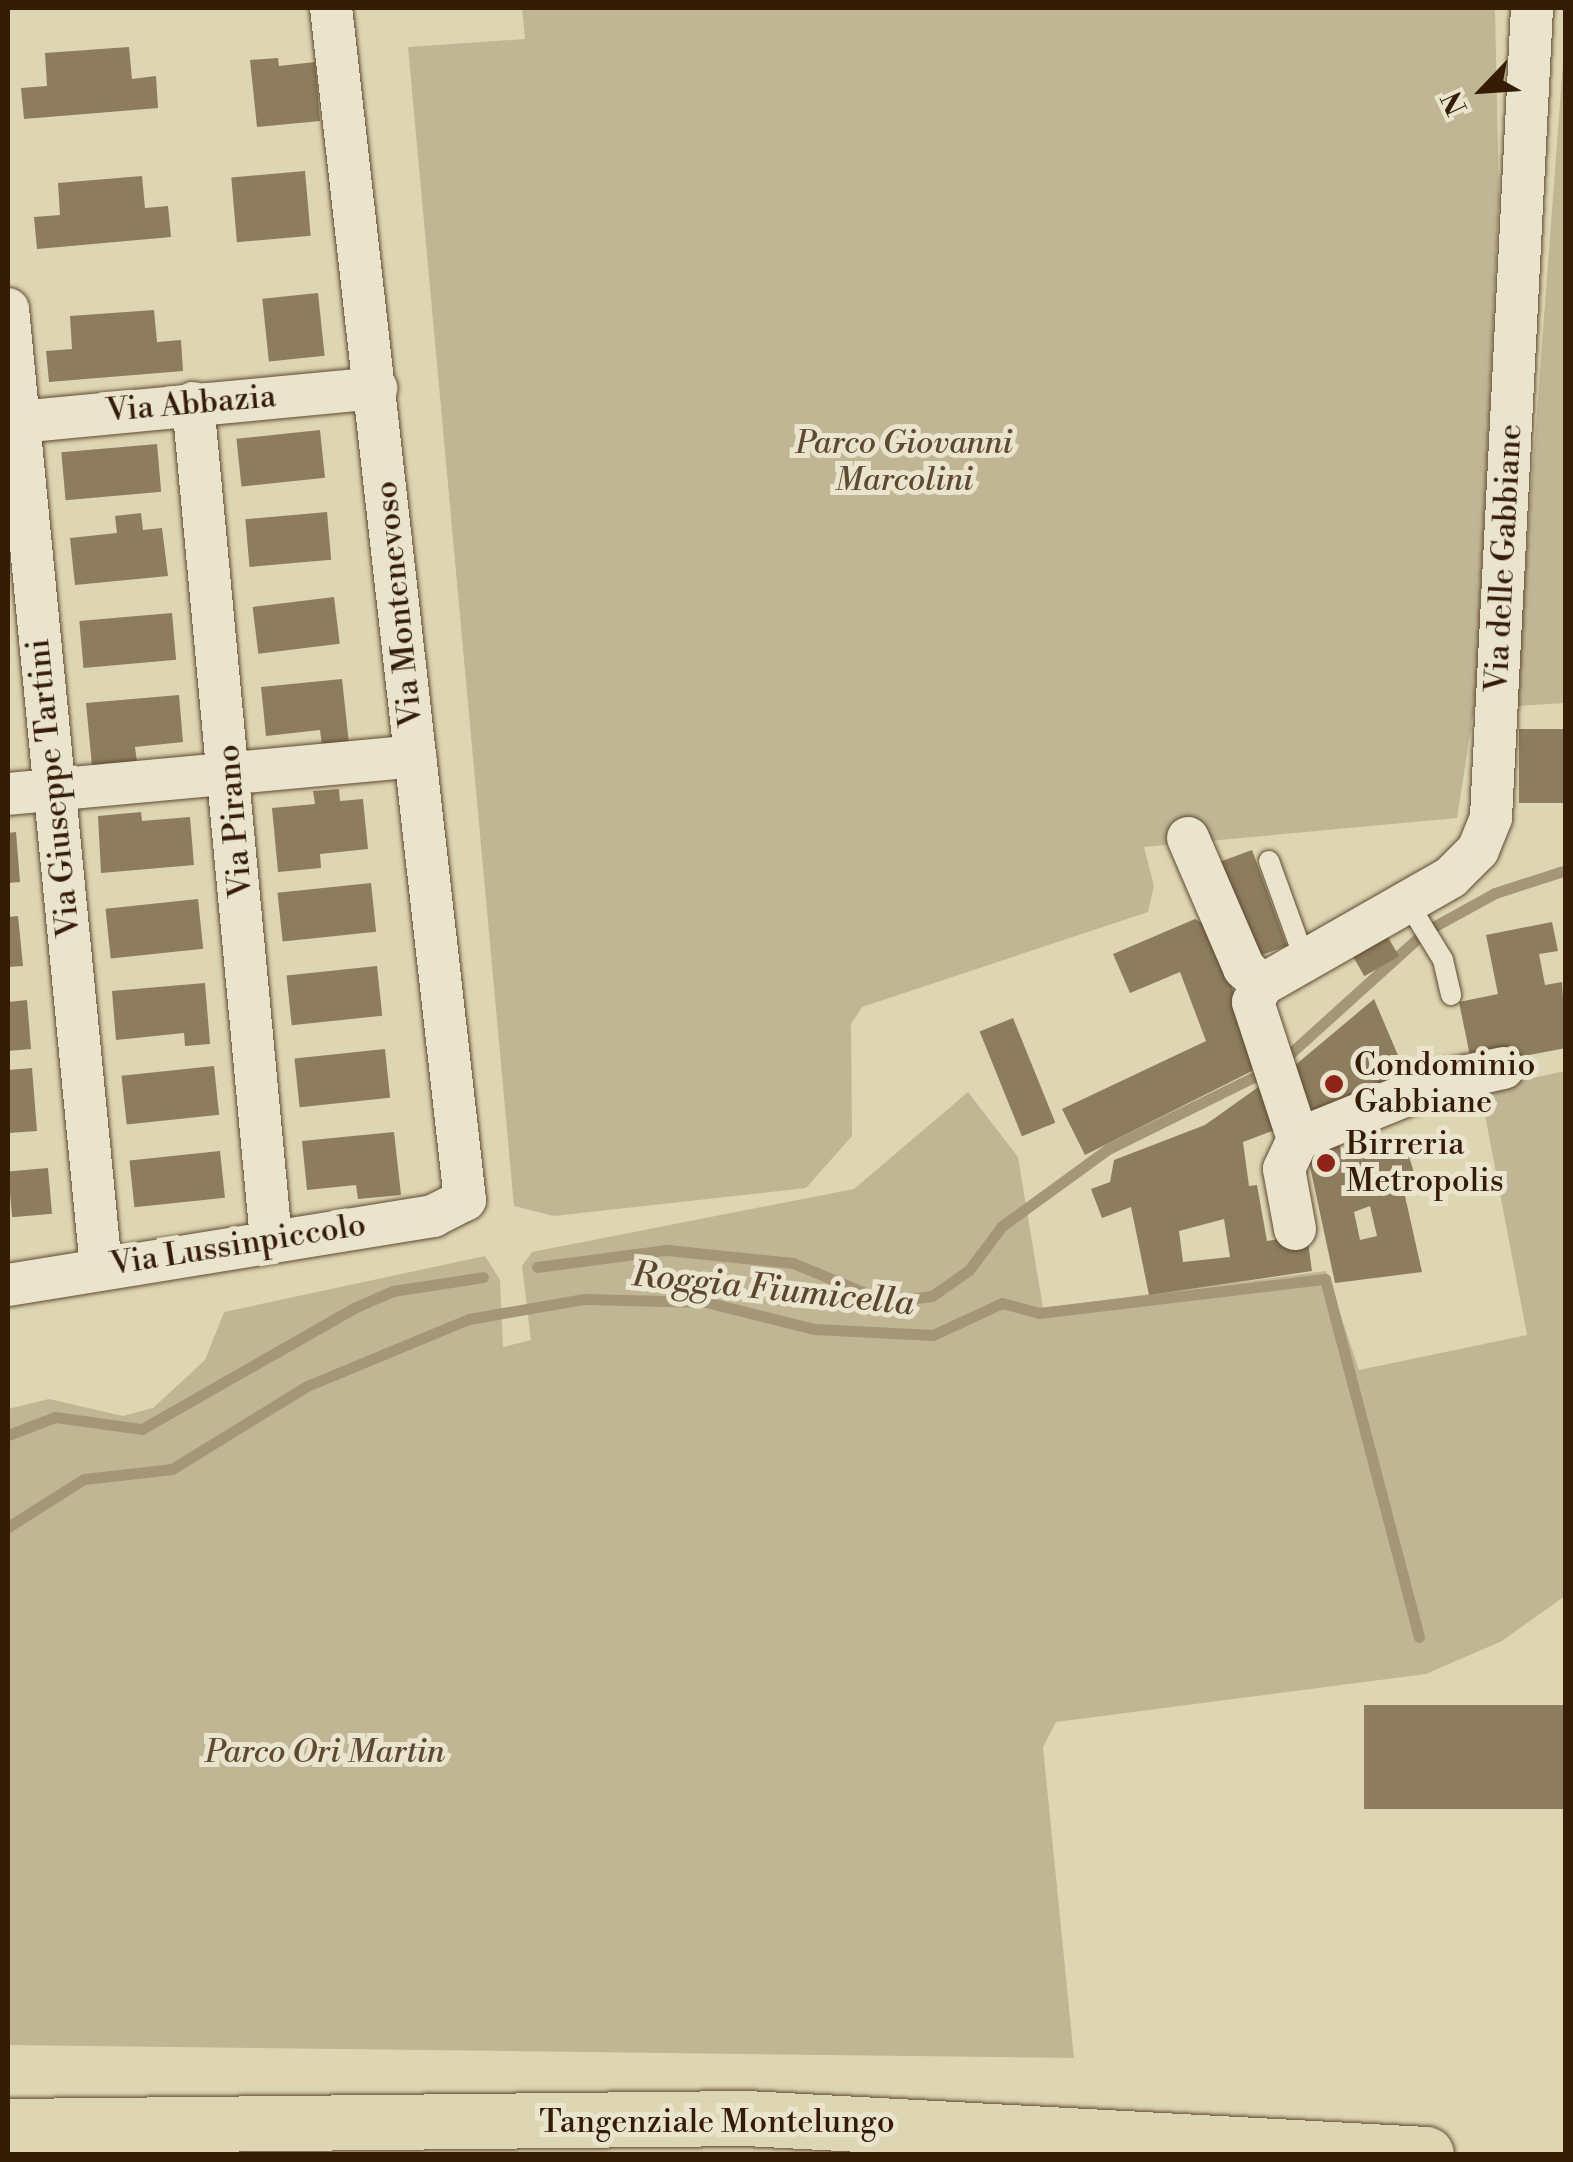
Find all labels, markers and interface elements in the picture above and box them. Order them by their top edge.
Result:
north arrow [1433,40,1533,140]
text: N [1435,85,1476,120]
street label: Via Abbazia [104,377,278,431]
street label: Via delle Gabbiane [1478,423,1530,693]
park label: Parco Giovanni Marcolini [795,425,1013,500]
street label: Via Montenevoso [367,479,431,729]
street label: Via Giuseppe Tartini [19,637,89,939]
street label: Via Pirano [209,743,261,899]
place label: Condominio Gabbiane [1354,1047,1535,1122]
marker: Condominio Gabbiane [1323,1073,1345,1095]
place label: Birreria Metropolis [1346,1126,1504,1201]
marker: Birreria Metropolis [1315,1152,1337,1174]
street label: Via Lussinpiccolo [107,1206,369,1284]
water label: Roggia Fiumicella [630,1254,916,1326]
park label: Parco Ori Martin [205,1733,445,1771]
street label: Tangenziale Montelungo [539,2103,895,2141]

